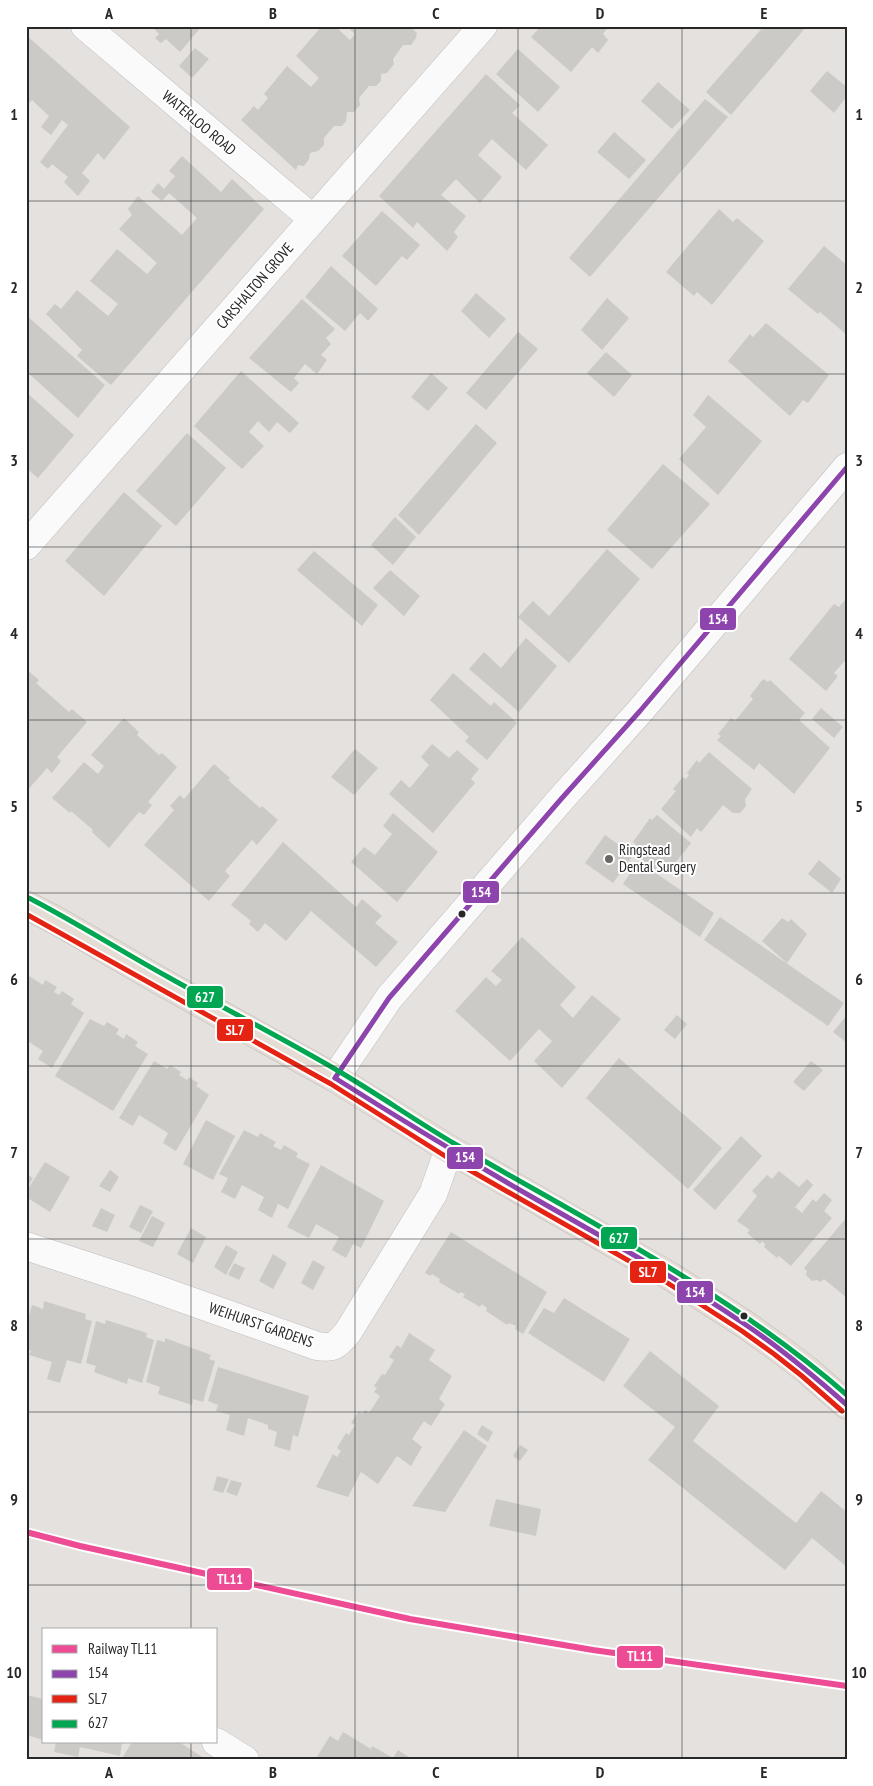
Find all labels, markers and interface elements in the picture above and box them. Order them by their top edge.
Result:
text: A [104,3,114,23]
text: B [269,3,277,23]
text: C [432,3,440,23]
text: D [596,3,605,23]
text: E [761,3,768,23]
street label: WATERLOO ROAD [158,86,240,159]
text: 1 [10,104,18,124]
text: 1 [855,104,863,124]
street label: CARSHALTON GROVE [212,239,297,333]
text: 2 [10,277,18,297]
text: 2 [855,277,863,297]
text: 3 [10,450,18,470]
text: 3 [855,450,863,470]
line badge: 154 [699,607,737,631]
text: 154 [708,610,728,628]
text: 4 [10,623,18,643]
text: 4 [855,623,863,643]
text: 5 [10,796,18,816]
text: 5 [855,796,863,816]
place label: Ringstead Dental Surgery [619,840,696,876]
marker: Ringstead Dental Surgery [603,853,615,865]
line badge: 154 [462,880,500,904]
text: 154 [471,883,491,901]
unlabelled marker [457,909,467,919]
text: 6 [10,969,18,989]
text: 6 [855,969,863,989]
line badge: 627 [186,985,224,1009]
text: 627 [195,988,215,1006]
line badge: SL7 [216,1018,254,1042]
text: SL7 [226,1021,245,1039]
text: 7 [10,1142,18,1162]
text: 7 [855,1142,863,1162]
line badge: 154 [446,1146,484,1170]
text: 154 [455,1148,475,1166]
line badge: 627 [600,1226,638,1250]
text: 627 [609,1229,629,1247]
line badge: SL7 [629,1260,667,1284]
text: SL7 [639,1263,658,1281]
line badge: 154 [676,1280,714,1304]
text: 154 [685,1283,705,1301]
street label: WEIHURST GARDENS [206,1298,316,1351]
unlabelled marker [739,1311,749,1321]
text: 8 [10,1315,18,1335]
text: 8 [855,1315,863,1335]
text: 9 [10,1489,18,1509]
text: 9 [855,1489,863,1509]
line badge: TL11 [206,1567,253,1591]
text: TL11 [217,1570,243,1588]
legend [42,1628,218,1744]
text: Railway TL11 [88,1639,157,1658]
line badge: TL11 [616,1645,664,1669]
text: TL11 [627,1647,653,1665]
text: 10 [6,1662,22,1682]
text: 10 [851,1662,867,1682]
text: 154 [88,1663,109,1682]
text: SL7 [88,1689,107,1708]
text: 627 [88,1713,108,1732]
text: A [104,1762,114,1782]
text: B [269,1762,277,1782]
text: C [432,1762,440,1782]
text: D [596,1762,605,1782]
text: E [761,1762,768,1782]

